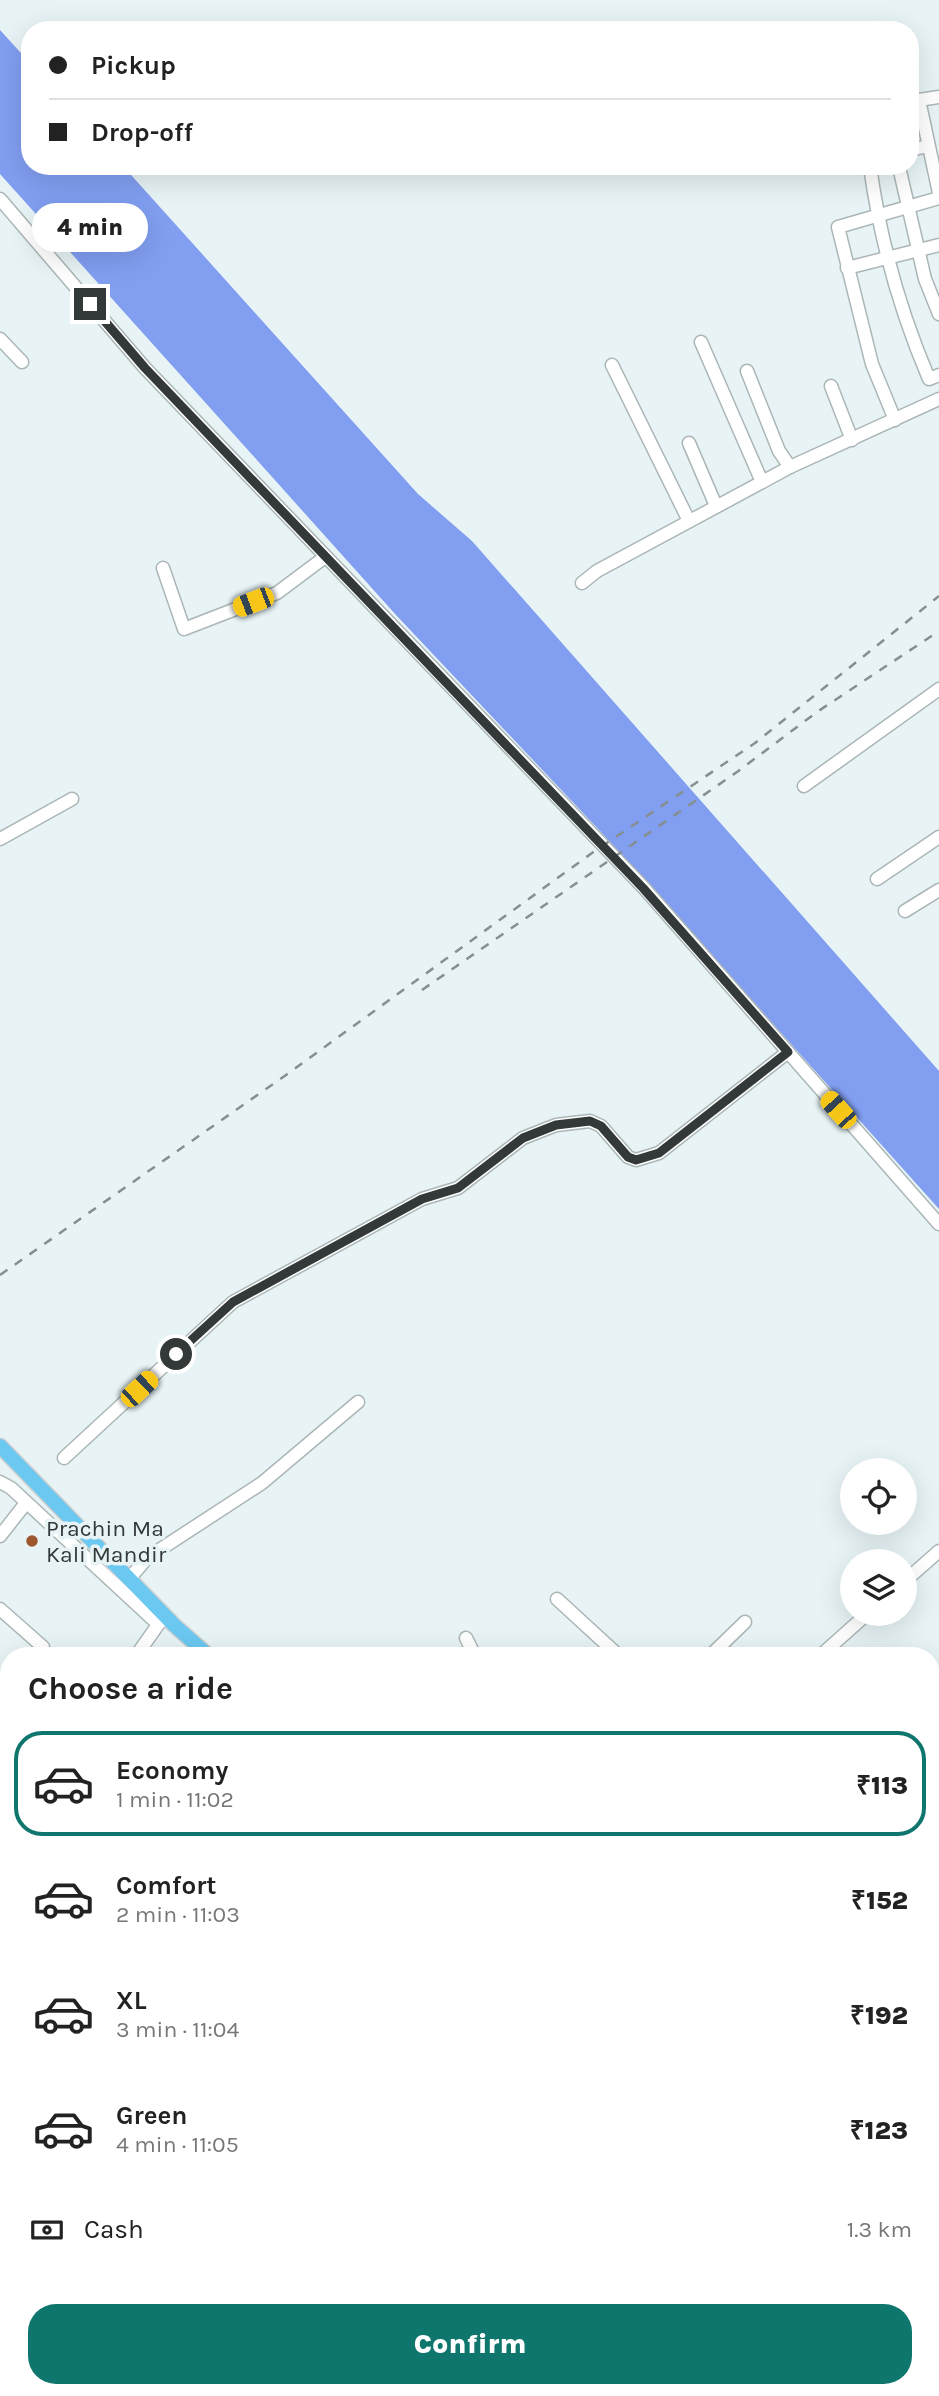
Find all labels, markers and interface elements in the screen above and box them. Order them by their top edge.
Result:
text: Pickup [91,50,176,81]
text: Drop-off [91,117,193,148]
callout: 4 min [32,202,148,252]
text: 4 min [57,214,123,241]
route end [74,288,106,320]
car [230,585,277,619]
car [817,1087,860,1133]
route start [160,1338,192,1370]
car [117,1367,162,1411]
map controls [840,1458,917,1626]
button: locate [840,1458,917,1535]
place label: Prachin Ma Kali Mandir [46,1515,167,1568]
marker: Prachin Ma Kali Mandir [24,1533,40,1549]
button: layers [840,1549,917,1626]
text: Choose a ride [28,1670,233,1707]
icon: car [32,1752,95,1815]
text: Economy [116,1755,228,1786]
text: ₹113 [856,1770,908,1801]
text: 1 min · 11:02 [116,1786,234,1813]
icon: car [32,1867,95,1930]
text: Comfort [116,1870,217,1901]
text: ₹152 [851,1885,908,1916]
text: 2 min · 11:03 [116,1901,240,1928]
icon: car [32,1982,95,2045]
text: XL [116,1985,147,2016]
text: ₹192 [850,2000,908,2031]
text: 3 min · 11:04 [116,2016,239,2043]
icon: car [32,2097,95,2160]
text: Green [116,2100,188,2131]
text: ₹123 [850,2115,908,2146]
text: 4 min · 11:05 [116,2131,239,2158]
icon: cash [28,2211,66,2249]
text: Cash [84,2214,144,2245]
text: 1.3 km [847,2216,912,2243]
button: Confirm [28,2304,912,2384]

